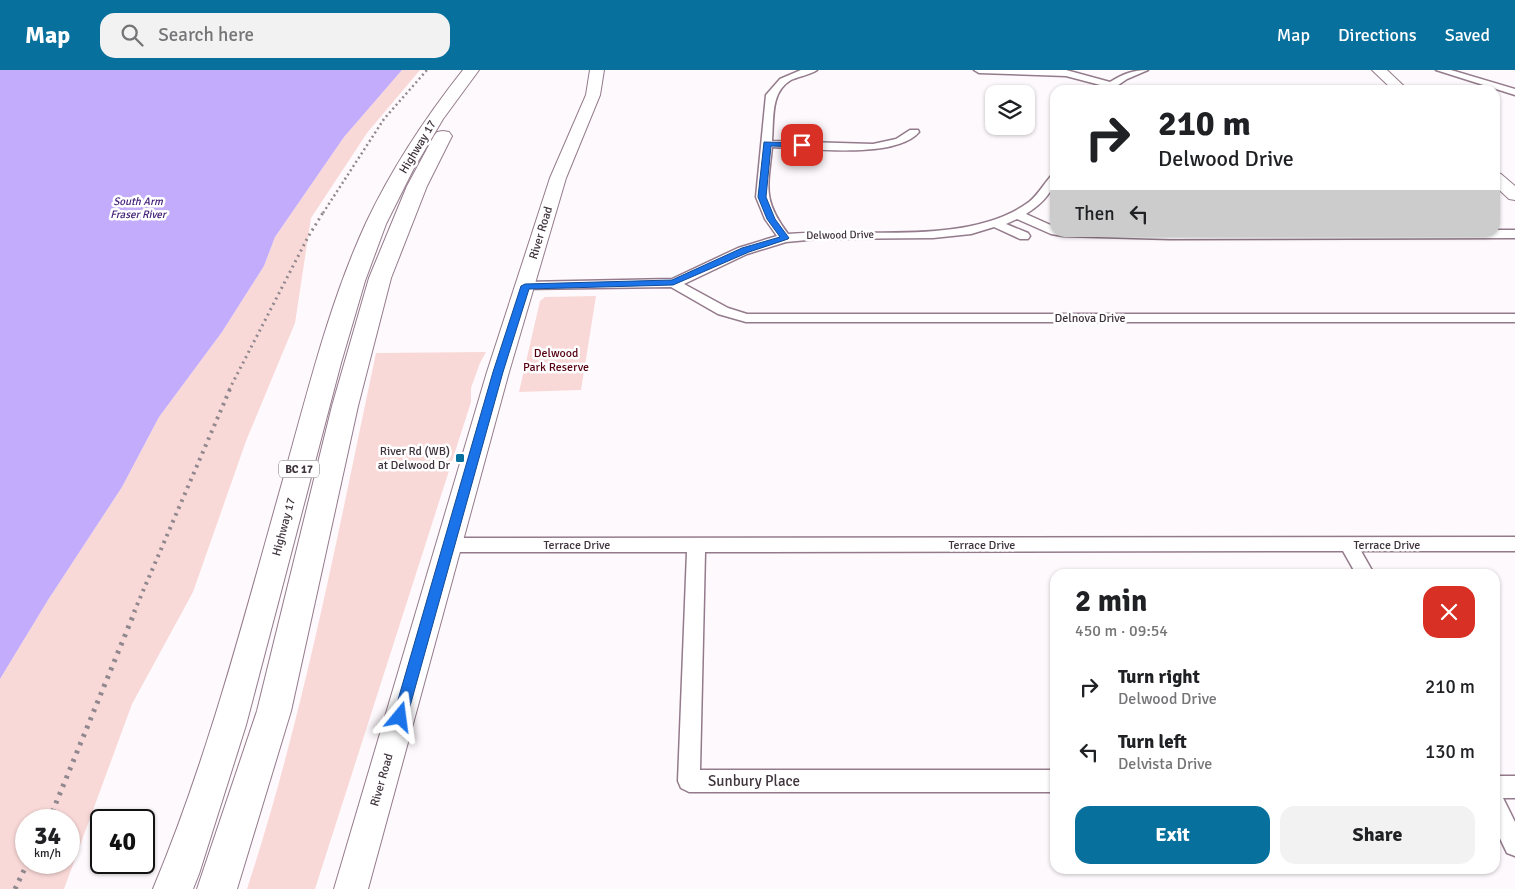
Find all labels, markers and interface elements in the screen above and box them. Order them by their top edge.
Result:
search box [100,13,450,58]
text: Map [25,20,70,50]
icon: search [118,21,146,49]
text: Search here [158,23,254,47]
text: Map [1277,24,1310,46]
text: Directions [1338,24,1417,46]
text: Saved [1445,24,1490,46]
map controls [985,85,1035,135]
button: layers [985,85,1035,135]
text: 210 m [1158,102,1251,145]
icon: right [1075,105,1140,170]
street label: Highway 17 [396,118,440,176]
pin [781,124,823,166]
icon: arrive [788,131,816,159]
text: Delwood Drive [1158,145,1294,172]
water label: South Arm Fraser River [110,195,168,221]
icon: left [1125,200,1153,228]
text: Then [1075,202,1115,226]
street label: River Road [526,205,556,261]
street label: Delwood Drive [806,228,874,242]
street label: Delnova Drive [1055,311,1125,326]
park label: Delwood Park Reserve [523,346,589,375]
place label: River Rd (WB) at Delwood Dr [378,444,451,473]
marker: River Rd (WB) at Delwood Dr [454,452,466,464]
road number: BC 17 [279,460,319,478]
street label: Highway 17 [269,496,299,558]
street label: Terrace Drive [544,538,610,553]
street label: Terrace Drive [949,538,1015,553]
street label: Terrace Drive [1354,538,1420,553]
text: 2 min [1075,583,1147,620]
button: close [1423,586,1475,638]
text: 450 m · 09:54 [1075,621,1168,641]
text: Turn right [1118,665,1200,689]
icon: right [1075,673,1103,701]
text: 210 m [1425,675,1475,699]
text: Delwood Drive [1118,689,1217,709]
position arrow [373,690,425,742]
text: Turn left [1118,730,1187,754]
icon: left [1075,738,1103,766]
text: 130 m [1425,740,1475,764]
street label: River Road [367,752,397,808]
text: Delvista Drive [1118,754,1212,774]
street label: Sunbury Place [708,772,800,790]
button: Exit [1075,806,1270,864]
button: Share [1280,806,1475,864]
speed limit sign: 40 [90,809,155,874]
text: 34 [34,820,61,851]
text: km/h [34,846,61,861]

